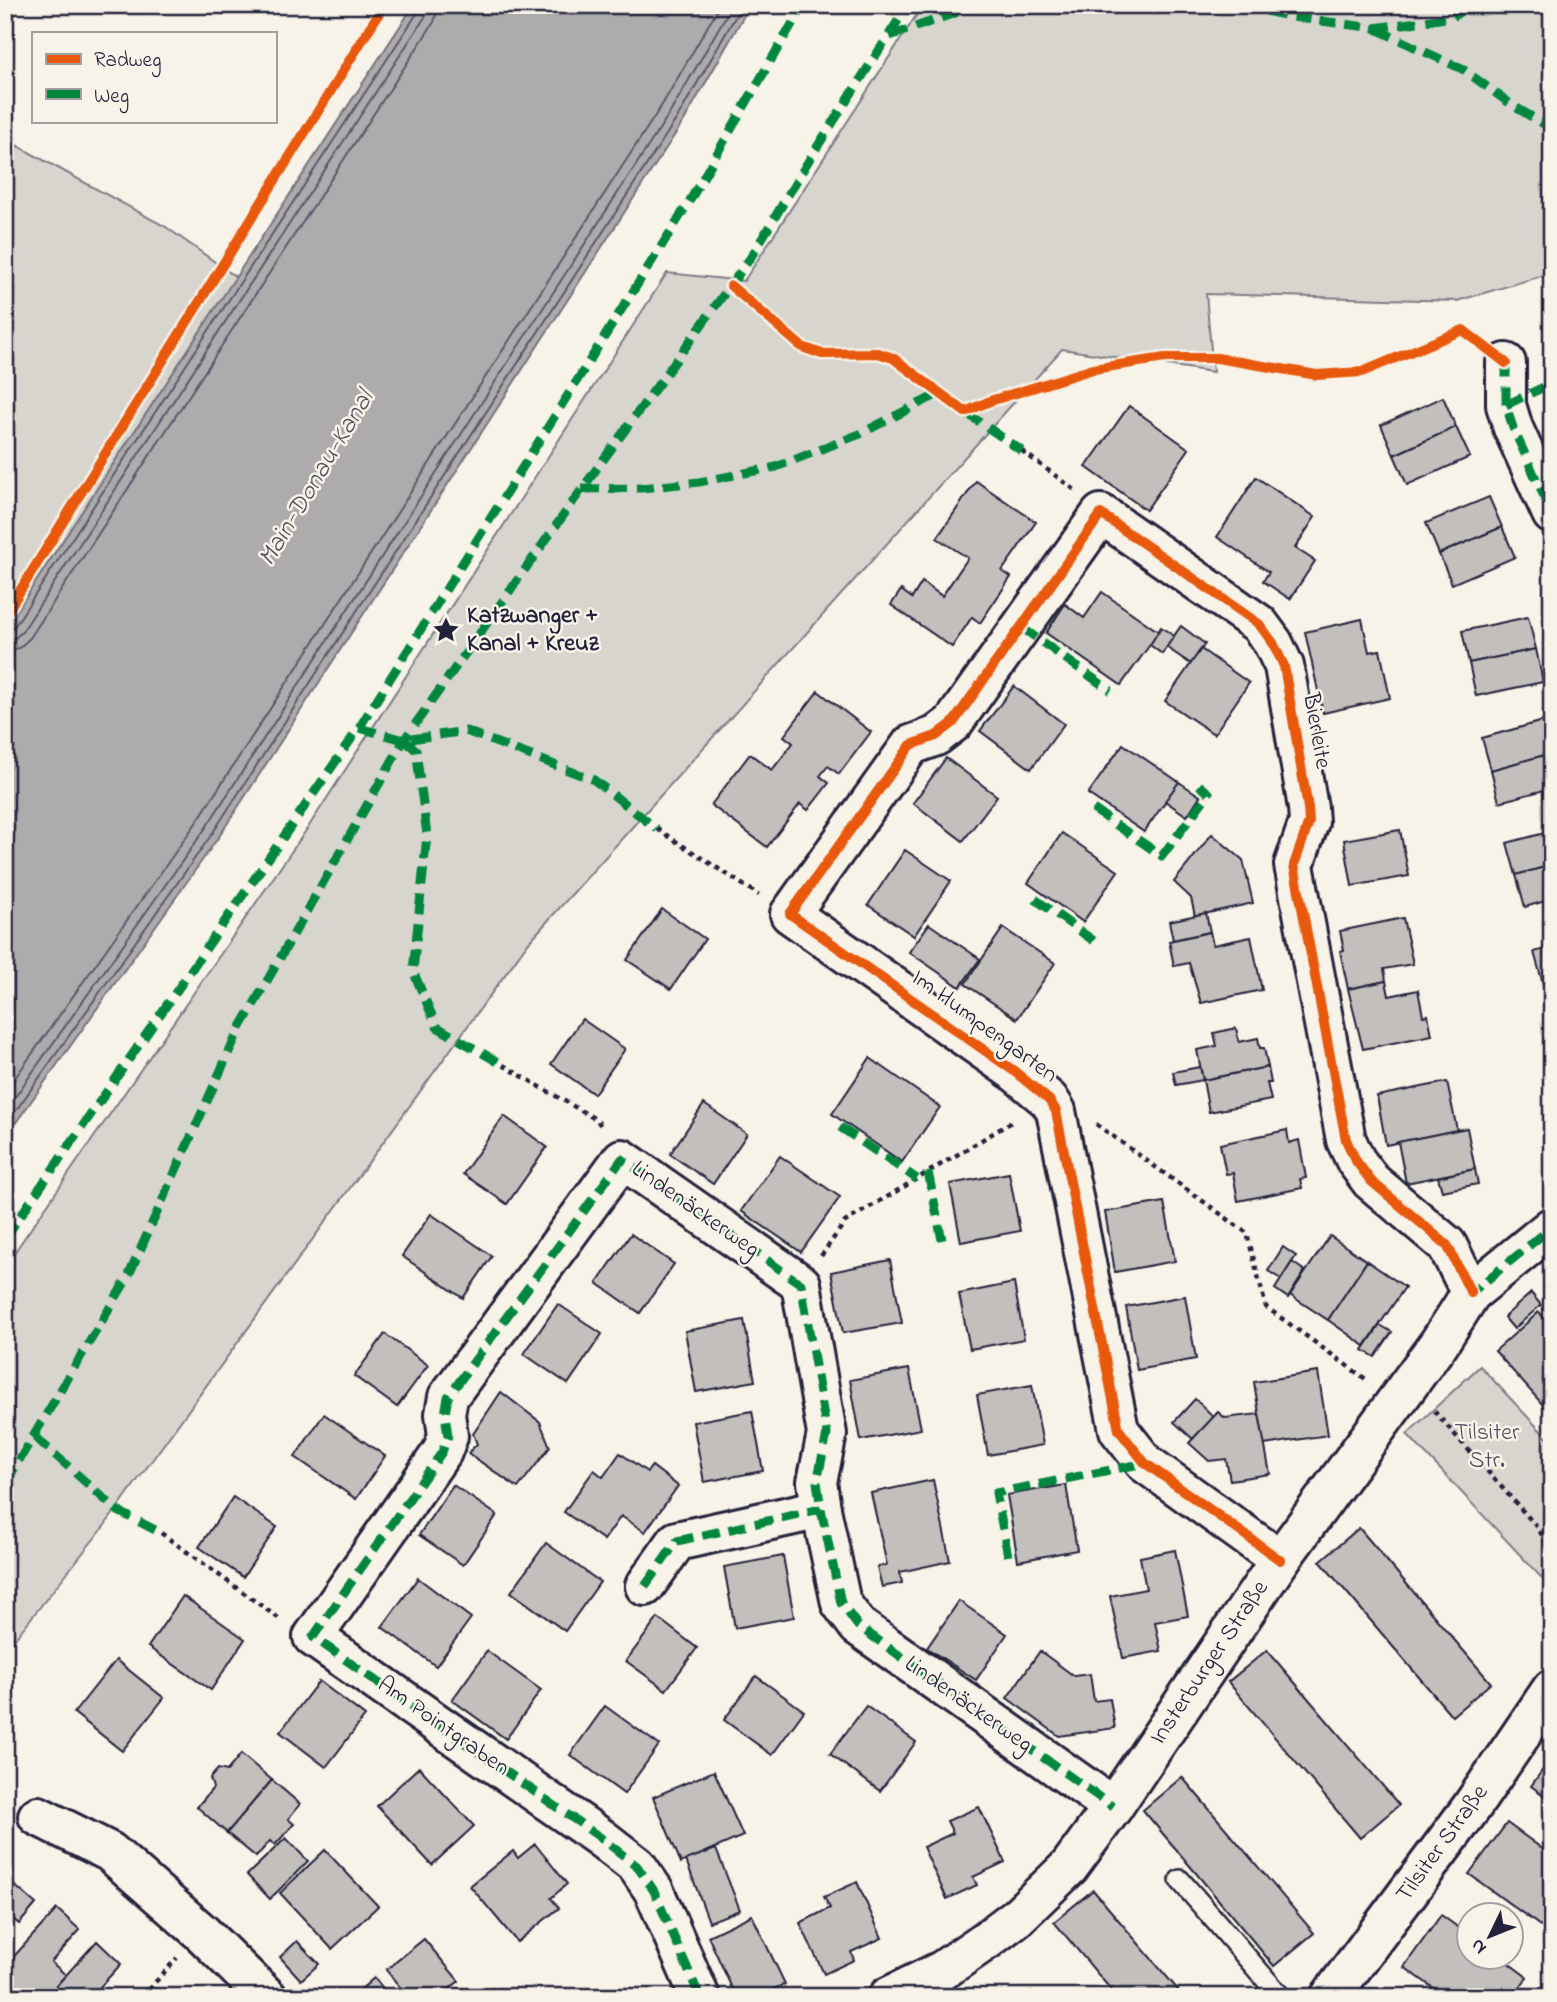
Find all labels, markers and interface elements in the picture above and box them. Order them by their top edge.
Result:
legend [32,32,276,122]
text: Radweg [94,46,161,78]
text: Weg [94,82,129,114]
water label: Main-Donau-Kanal [249,382,386,574]
place label: Katzwanger + Kanal + Kreuz [467,599,600,662]
place icon: Katzwanger + Kanal + Kreuz [431,615,461,645]
street label: Bierleite [1292,689,1340,772]
street label: Im Humpengarten [903,962,1065,1092]
street label: Lindenäckerweg [624,1153,766,1267]
park label: Tilsiter Str. [1455,1416,1520,1479]
street label: Insterburger Straße [1142,1573,1278,1752]
street label: Lindenäckerweg [897,1648,1039,1762]
street label: Am Pointgraben [369,1668,517,1786]
street label: Tilsiter Straße [1388,1778,1498,1910]
north arrow [1456,1900,1526,1970]
text: N [1465,1932,1494,1960]

